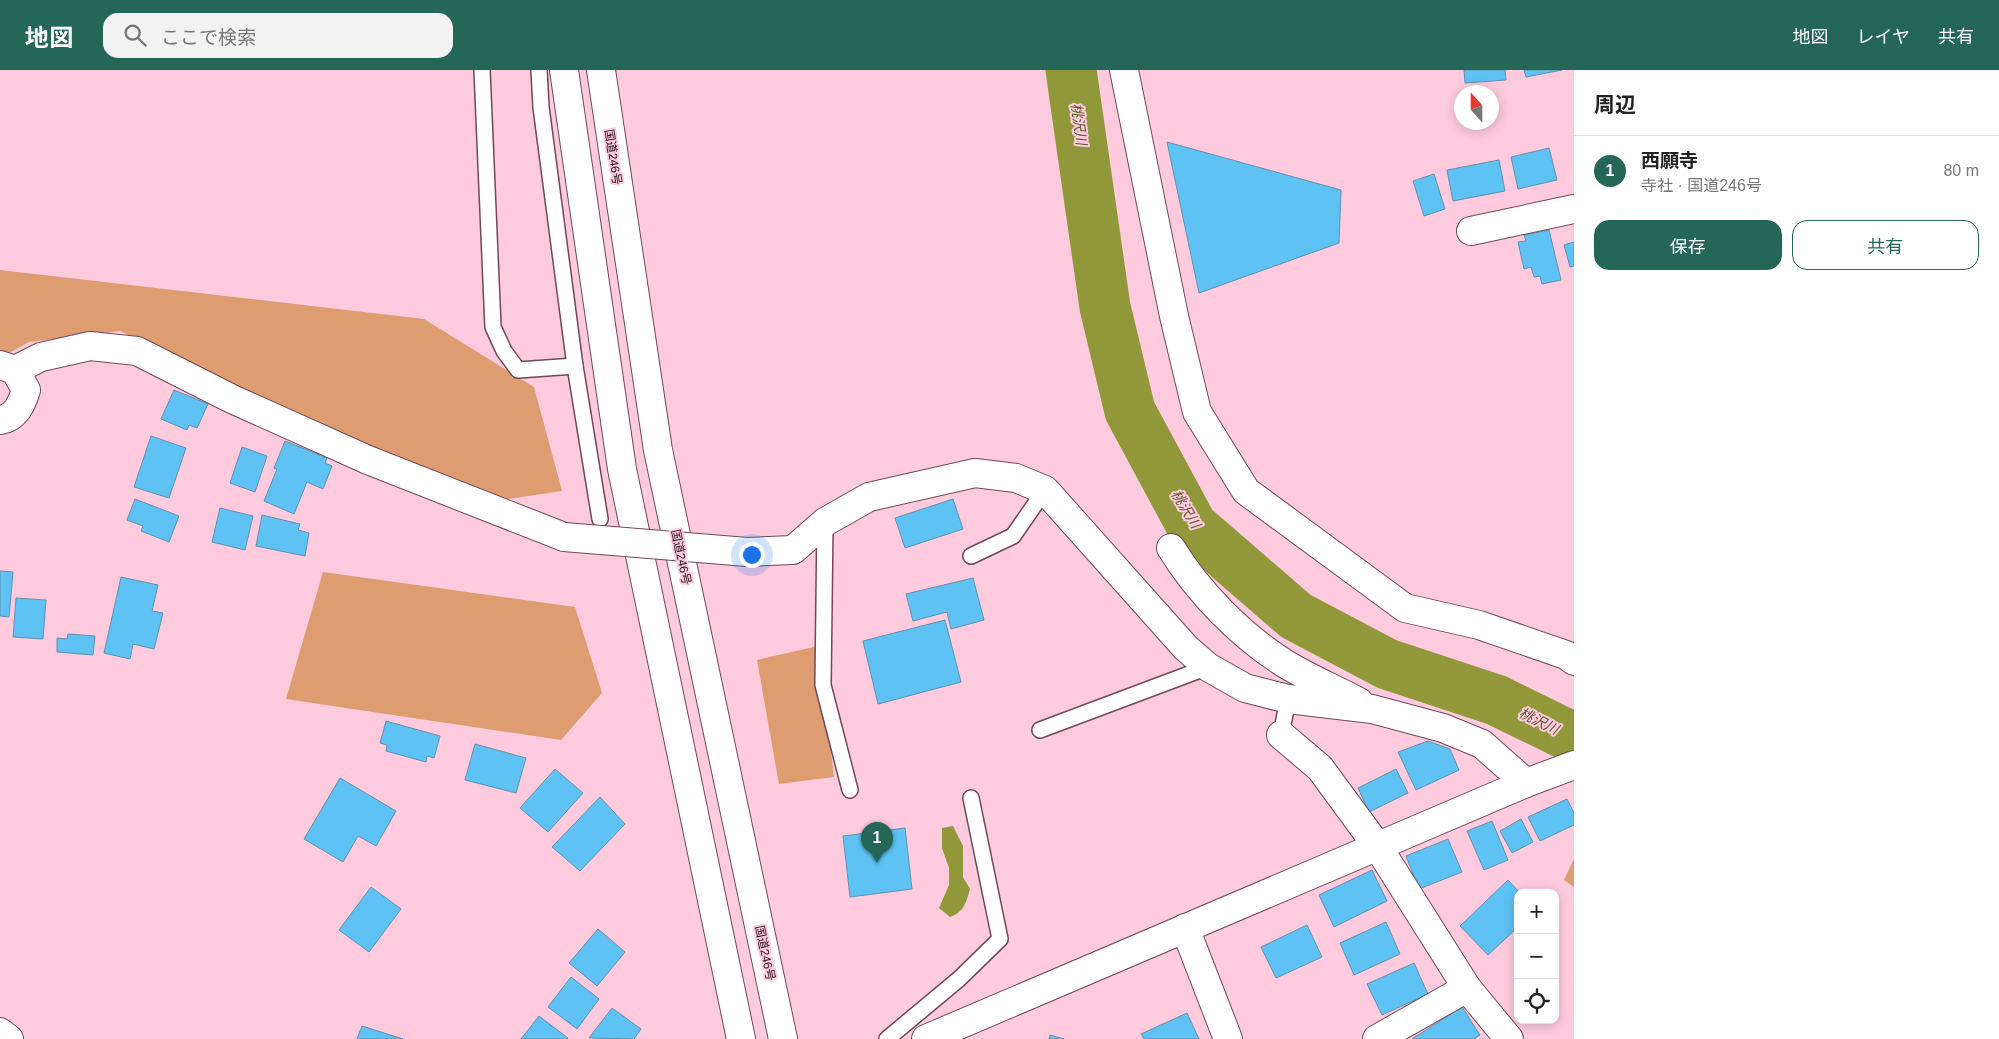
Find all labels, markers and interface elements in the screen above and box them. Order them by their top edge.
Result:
search box [103,13,453,58]
icon: search [121,21,149,49]
text: 地図 [25,24,73,51]
text: ここで検索 [161,27,256,48]
text: 地図 [1793,27,1829,47]
text: レイヤ [1857,27,1910,47]
text: 共有 [1938,27,1974,47]
north arrow [1454,85,1499,130]
text: 周辺 [1594,93,1636,116]
water label: 桃沢川 [1068,102,1090,148]
street label: 国道246号 [602,128,624,186]
text: 西願寺 [1641,150,1698,171]
text: 1 [1606,162,1614,179]
text: 80 m [1943,162,1979,179]
text: 寺社 · 国道246号 [1641,177,1762,194]
button: 保存 [1594,220,1782,270]
button: 共有 [1792,220,1979,270]
water label: 桃沢川 [1168,487,1205,533]
street label: 国道246号 [668,528,694,586]
your location [739,542,765,568]
water label: 桃沢川 [1517,705,1563,738]
pin: 1 [861,822,893,863]
map controls [1514,889,1559,1024]
button: + [1514,889,1559,934]
street label: 国道246号 [752,924,778,982]
button: − [1514,934,1559,979]
button: locate [1514,979,1559,1024]

